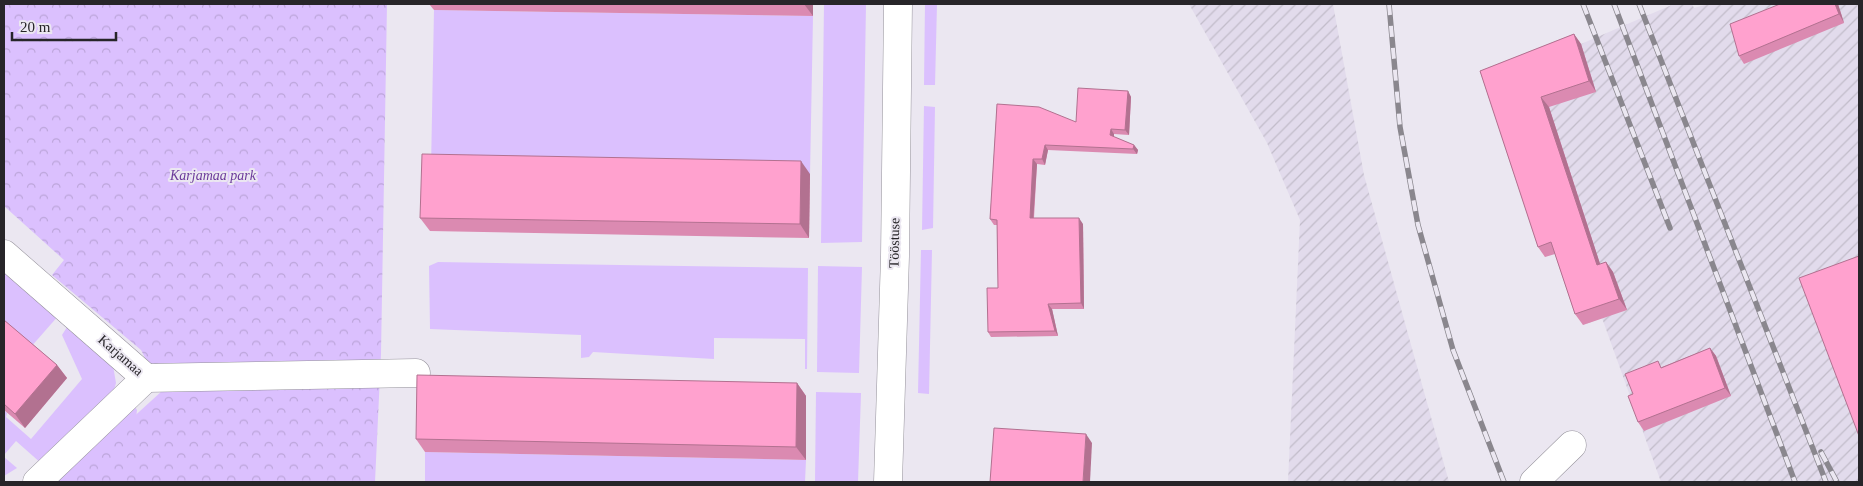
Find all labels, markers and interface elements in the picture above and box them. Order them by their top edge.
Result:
scale bar [12,10,116,42]
text: 20 m [20,19,51,35]
park label: Karjamaa park [169,168,257,183]
street label: Tööstuse [887,218,902,268]
street label: Karjamaa [95,332,147,379]

